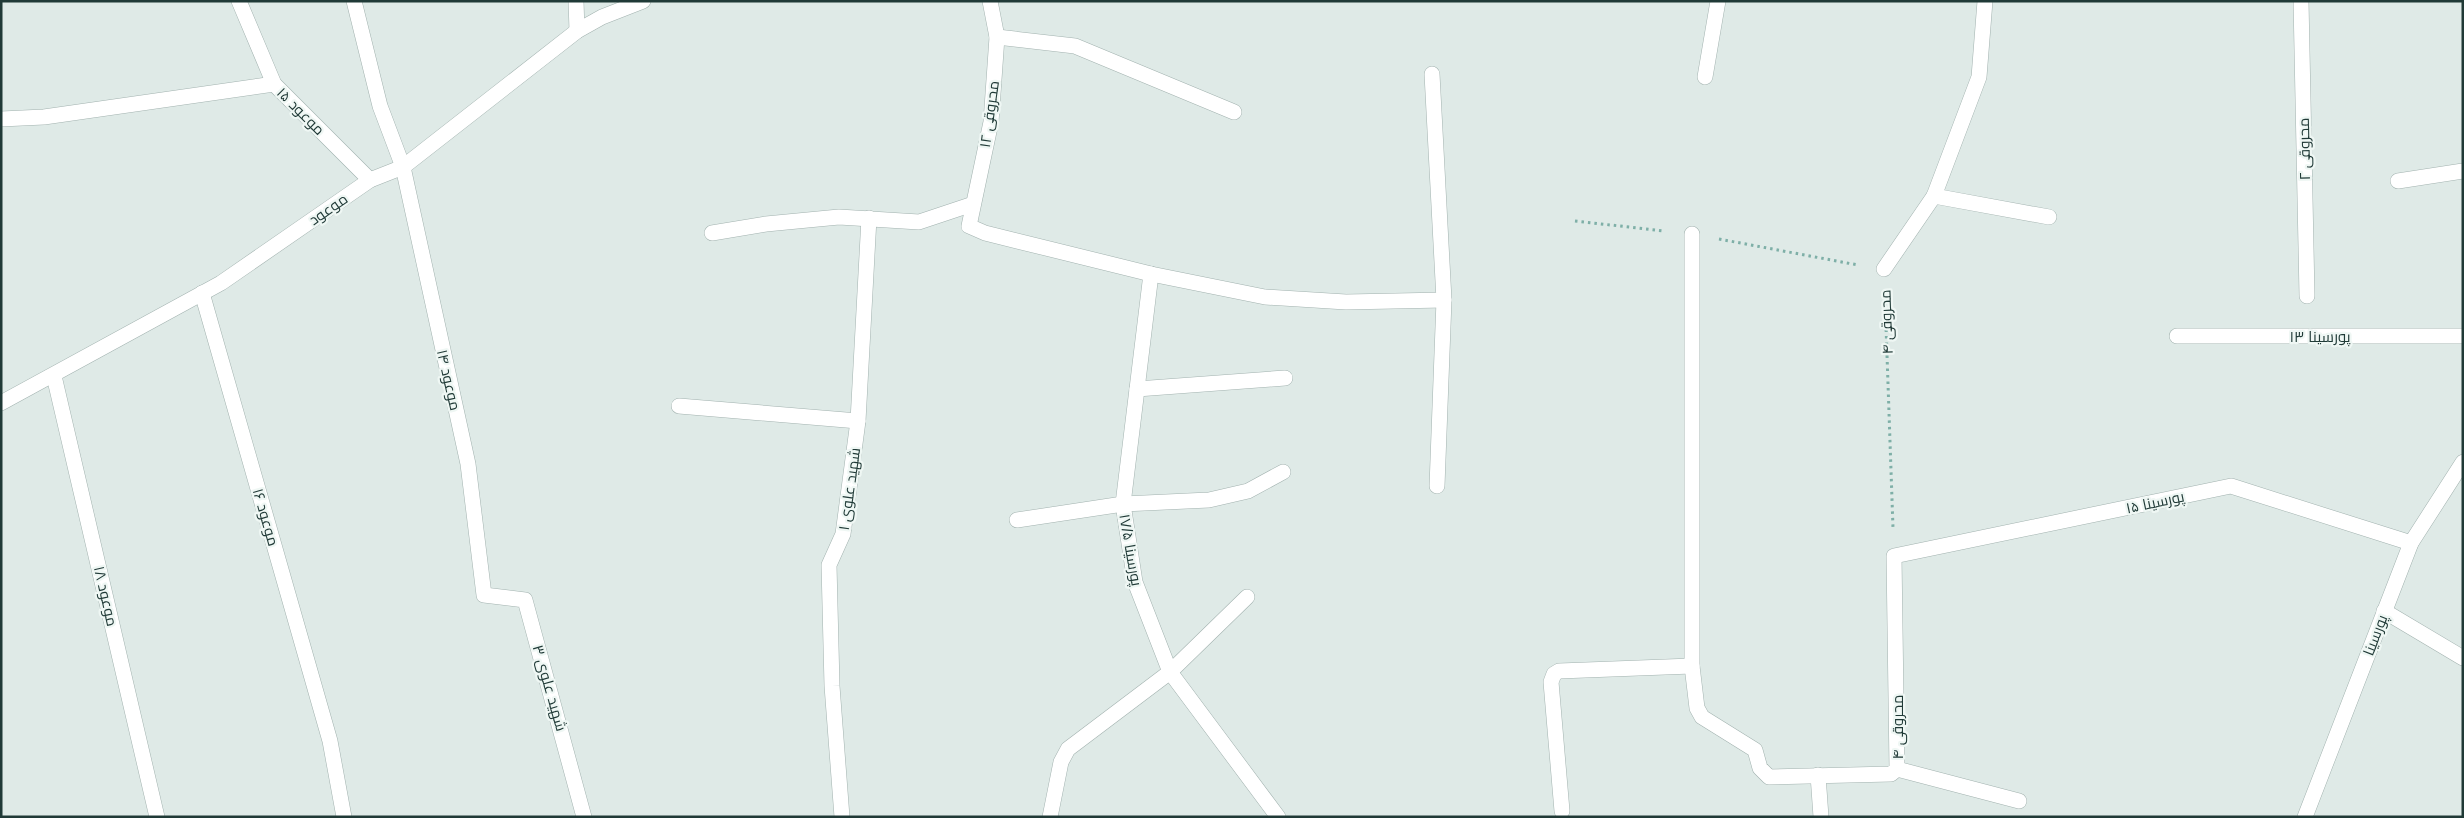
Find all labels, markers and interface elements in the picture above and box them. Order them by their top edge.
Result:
street label: محروقی ۱۲ [976,79,1004,149]
street label: موعود ۱۵ [273,84,328,139]
street label: محروقی ۲ [2295,117,2315,181]
street label: موعود [305,190,351,229]
street label: محروقی ۴ [1876,289,1898,355]
street label: پورسینا ۱۳ [2289,328,2351,347]
street label: موعود ۱۴ [433,348,464,412]
street label: شهید علوی ۱ [835,447,865,532]
street label: موعود ۱۶ [249,486,282,548]
street label: پورسینا ۱۵ [2124,488,2186,518]
street label: پورسینا ۱۷/۵ [1114,513,1146,588]
street label: موعود ۱۸ [90,564,121,628]
street label: پورسینا [2359,612,2392,658]
street label: شهید علوی ۳ [528,643,570,734]
street label: محروقی ۴ [1889,695,1908,759]

